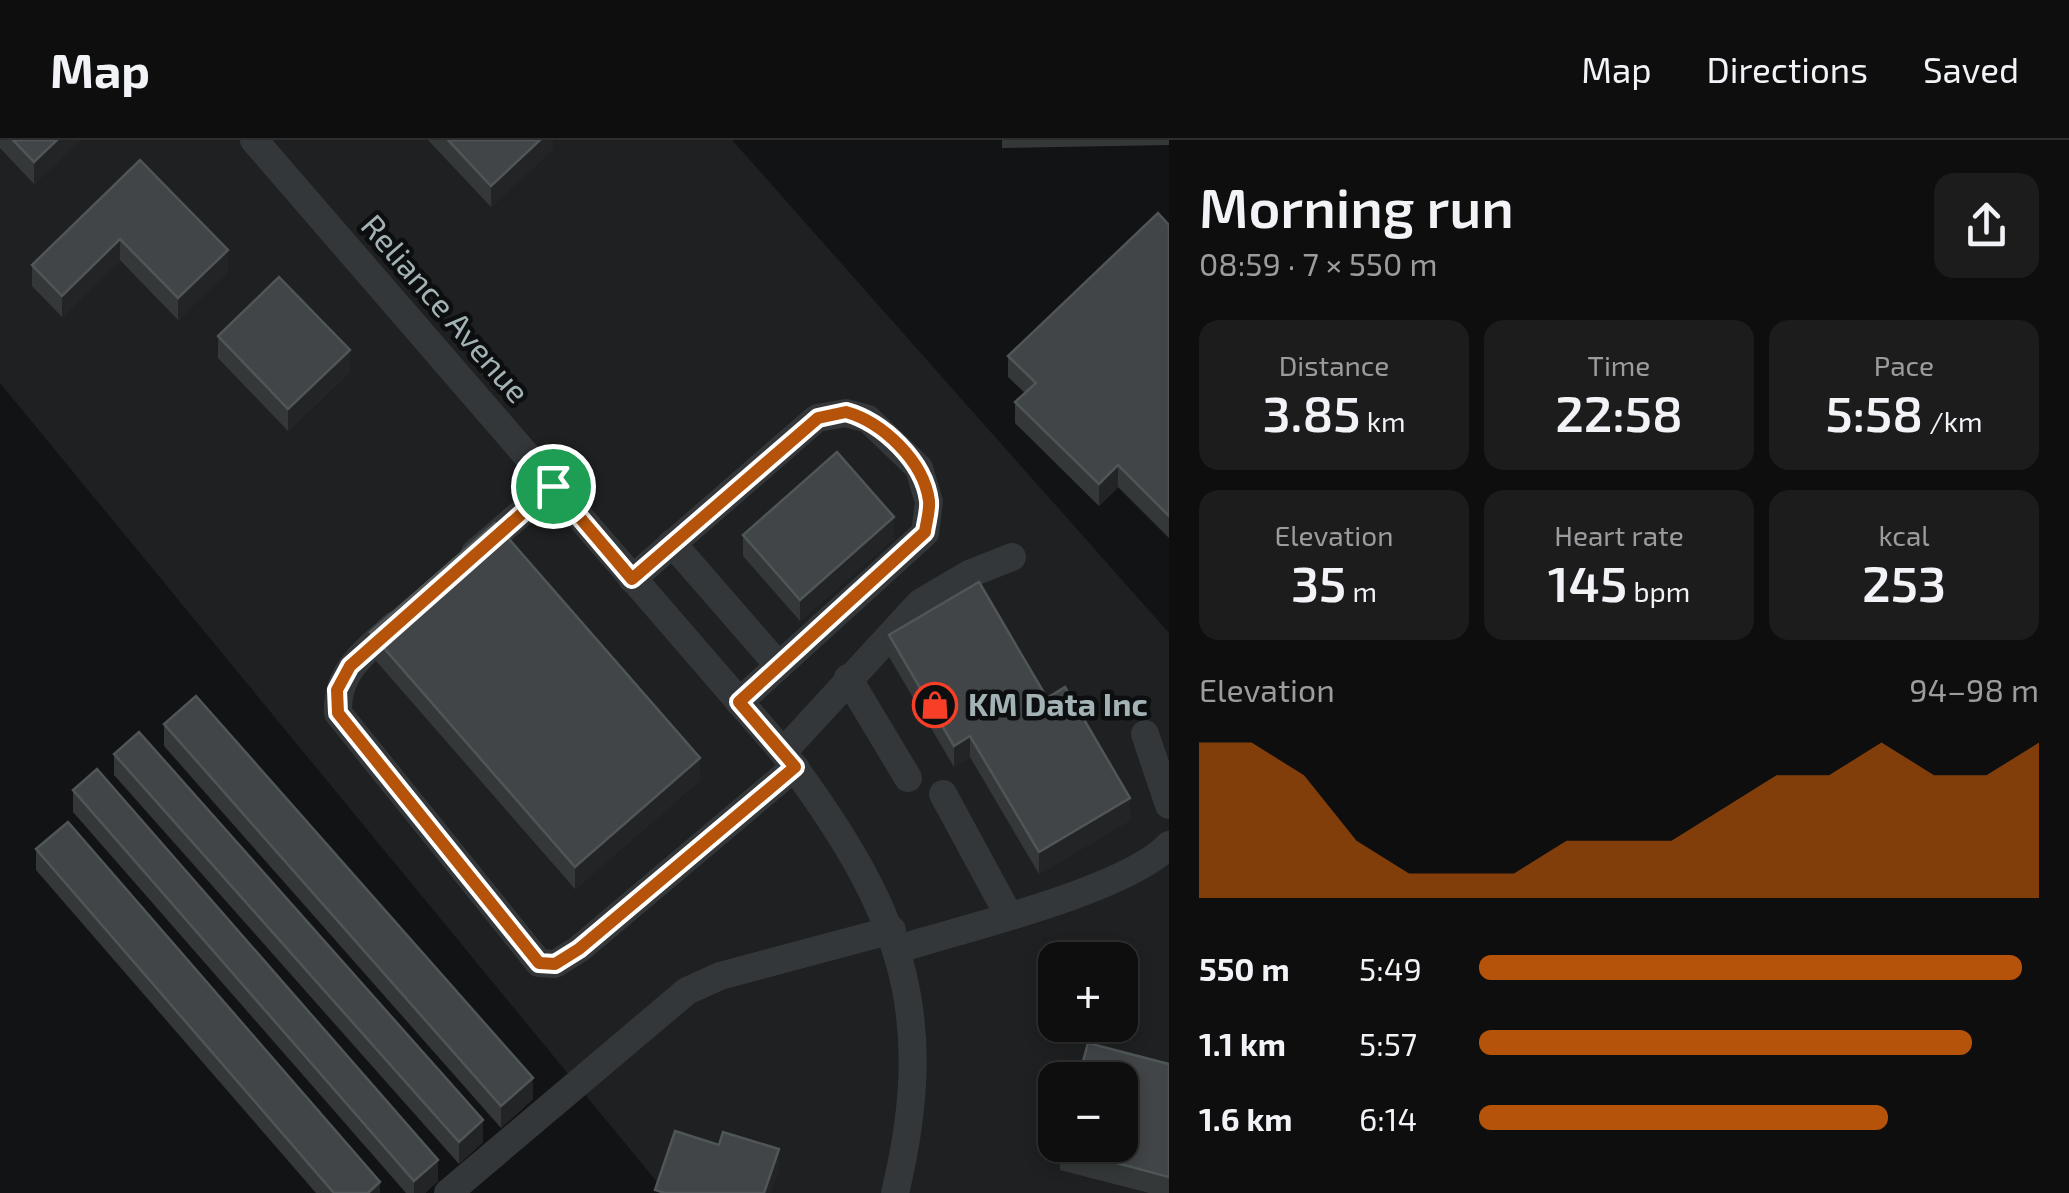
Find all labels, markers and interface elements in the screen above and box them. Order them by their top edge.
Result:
text: Map [50,40,150,98]
text: Map [1581,48,1652,90]
text: Directions [1707,48,1868,90]
text: Saved [1923,48,2019,90]
text: Morning run [1199,173,1514,239]
button: share [1934,173,2039,278]
street label: Reliance Avenue [355,206,538,409]
text: 08:59 · 7 × 550 m [1199,244,1437,282]
text: Distance [1279,348,1389,382]
text: Time [1588,348,1650,382]
text: Pace [1874,348,1934,382]
text: 3.85 [1262,382,1361,442]
text: 22:58 [1555,382,1683,442]
text: 5:58 [1825,382,1923,442]
text: km [1361,404,1406,438]
text: /km [1923,404,1983,438]
pin [511,444,596,529]
icon: arrive [526,459,581,514]
text: Elevation [1275,518,1393,552]
text: Heart rate [1554,518,1684,552]
text: kcal [1878,518,1930,552]
text: 35 [1291,552,1346,612]
text: 145 [1548,552,1627,612]
text: 253 [1862,552,1946,612]
text: m [1346,574,1377,608]
text: bpm [1627,574,1690,608]
text: Elevation [1199,670,1335,708]
text: 94–98 m [1909,670,2039,708]
shop icon: KM Data Inc [912,682,958,728]
place label: KM Data Inc [968,684,1148,722]
map controls [1038,942,1138,1162]
button: + [1038,942,1138,1042]
text: 550 m [1199,949,1290,987]
text: 5:49 [1359,949,1422,987]
text: 1.1 km [1199,1024,1286,1062]
text: 5:57 [1359,1024,1417,1062]
button: − [1038,1062,1138,1162]
text: 1.6 km [1199,1099,1293,1137]
text: 6:14 [1359,1099,1417,1137]

